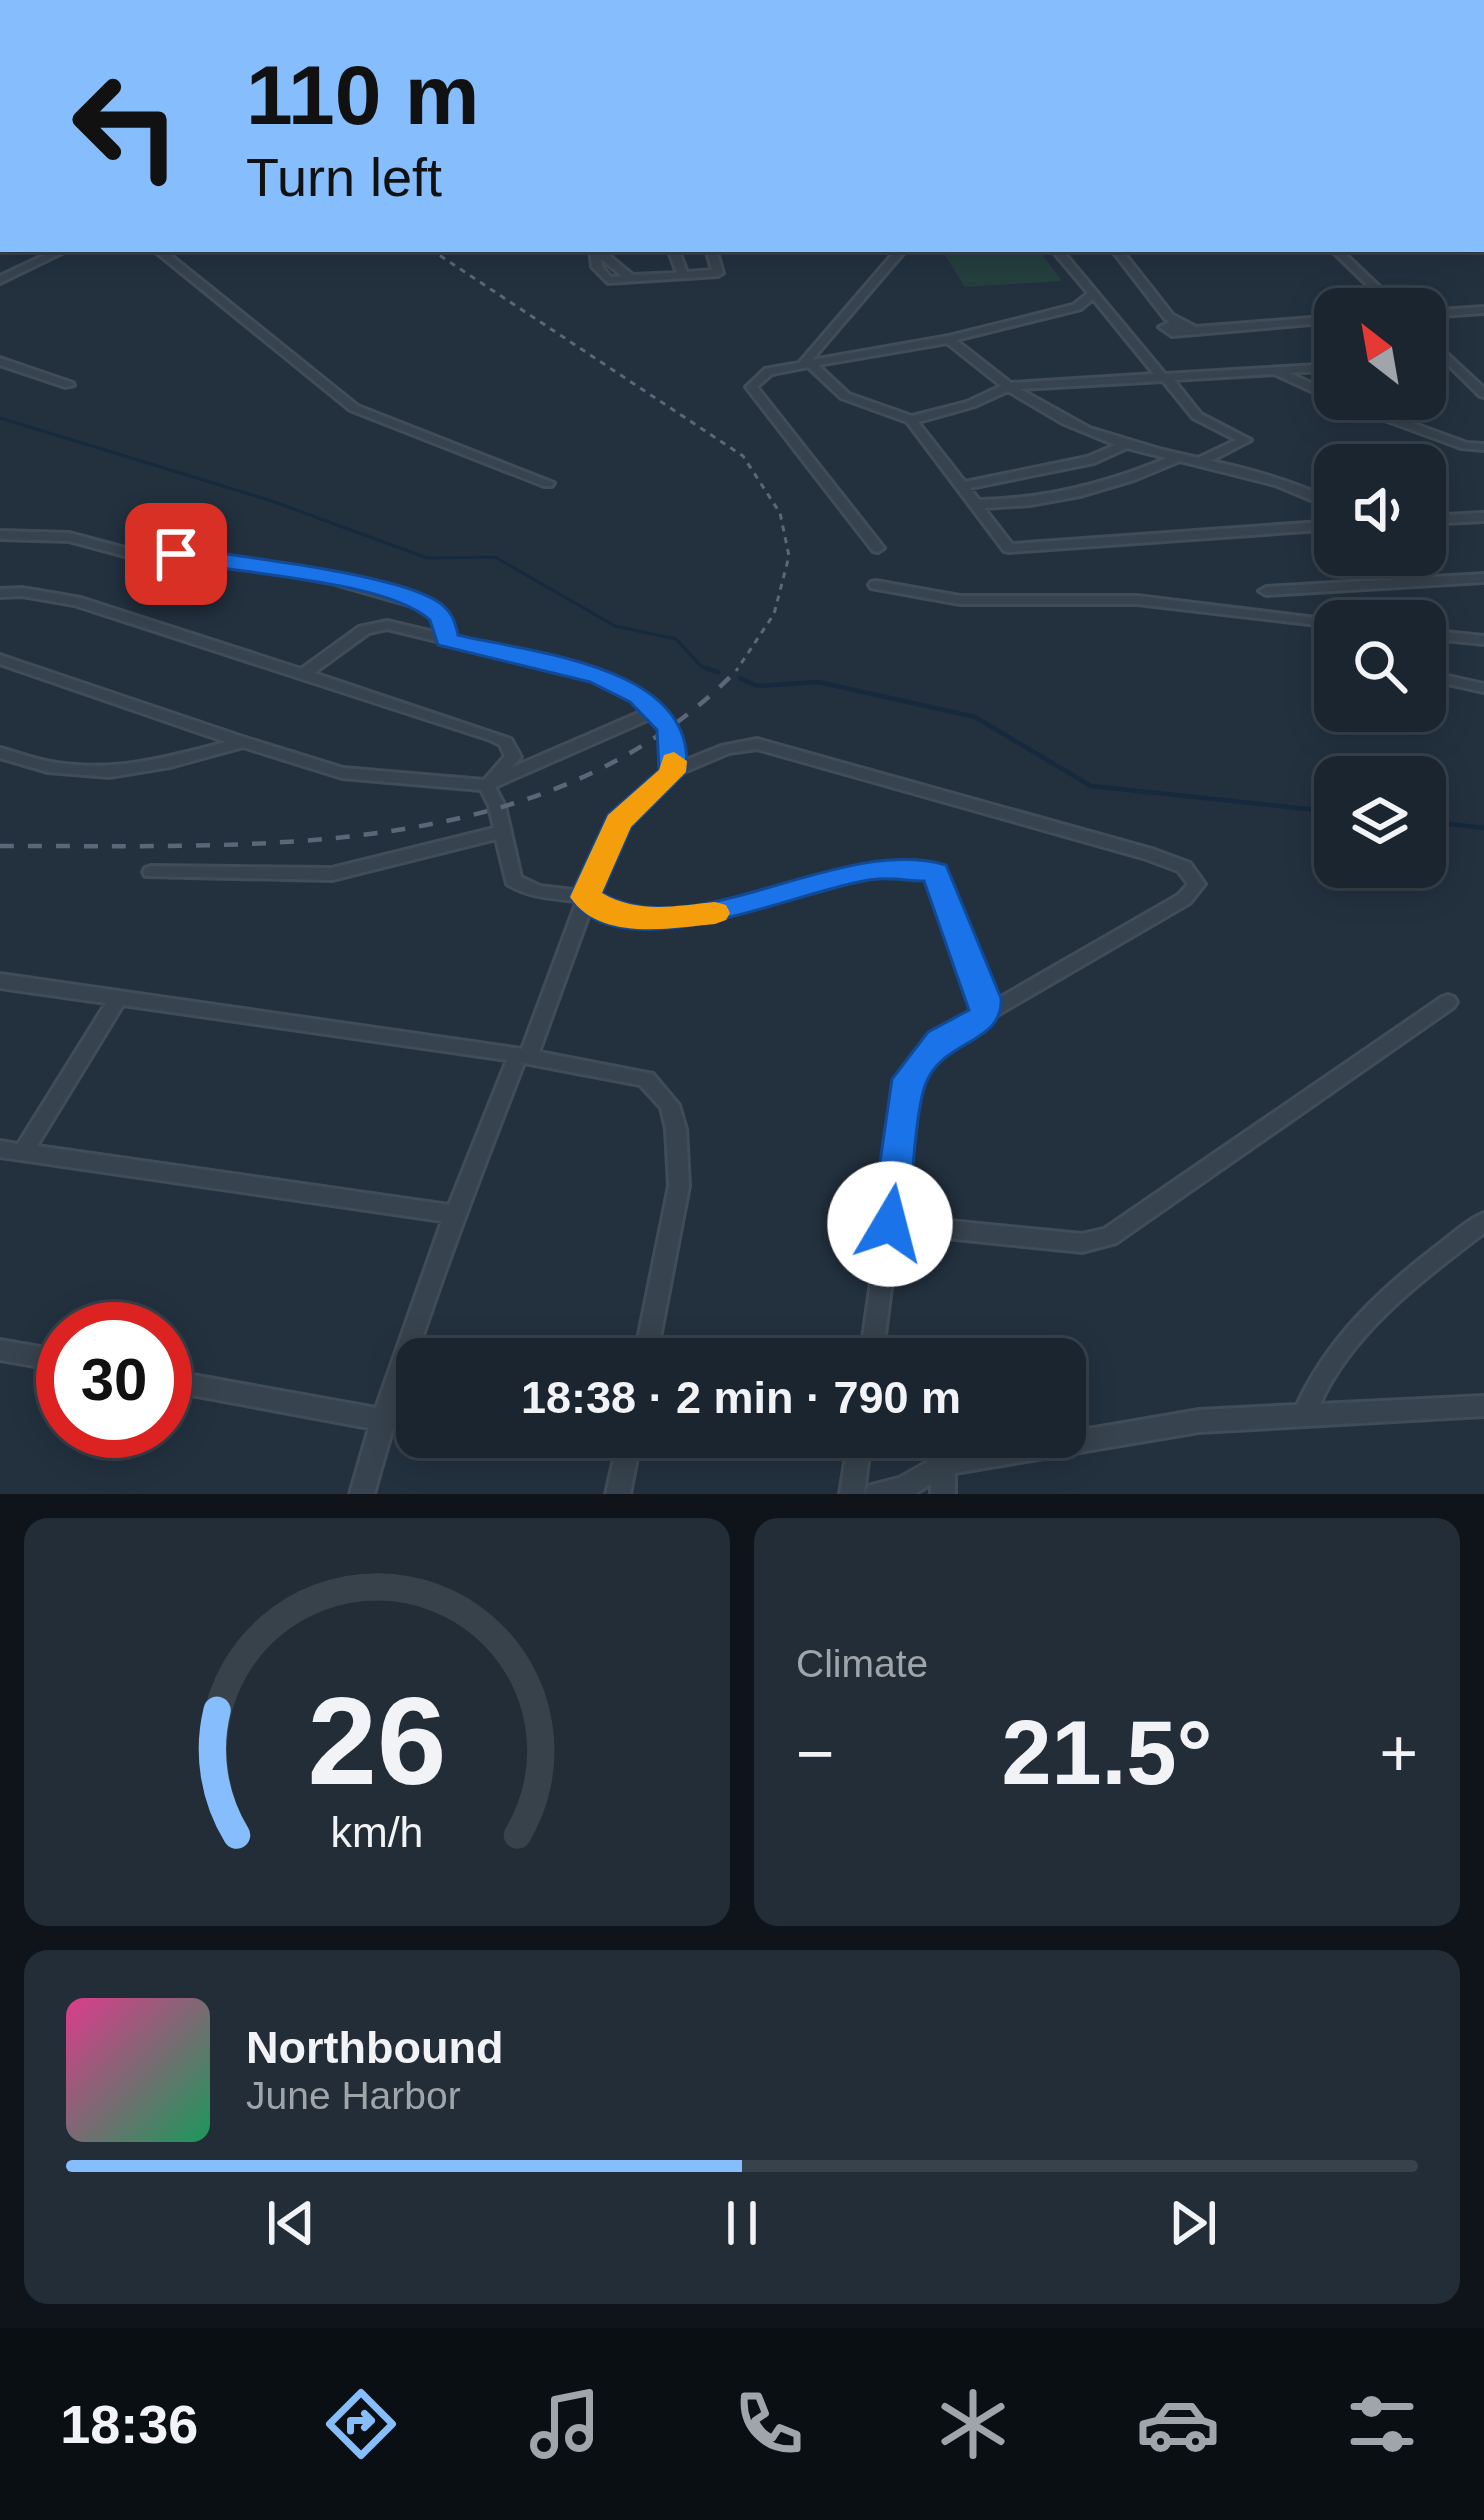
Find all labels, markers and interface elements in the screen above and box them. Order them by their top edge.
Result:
icon: left [48,48,204,204]
text: 110 m [246,48,480,142]
text: Turn left [246,147,442,207]
north arrow [1314,288,1446,420]
map controls [1314,288,1446,888]
button: sound [1314,444,1446,576]
pin [125,503,227,605]
icon: arrive [143,521,209,587]
button: search [1314,600,1446,732]
button: layers [1314,756,1446,888]
position arrow [827,1161,953,1287]
speed limit sign: 30 [36,1302,192,1458]
text: 18:38 · 2 min · 790 m [521,1372,961,1423]
text: Climate [796,1642,928,1685]
text: 26 [308,1671,446,1810]
text: 21.5° [1001,1703,1213,1803]
text: − [796,1716,835,1790]
text: + [1379,1716,1418,1790]
text: km/h [331,1808,423,1856]
text: Northbound [246,2022,503,2073]
text: June Harbor [246,2074,461,2117]
icon: previous [258,2190,324,2256]
icon: pause [709,2190,775,2256]
icon: next [1160,2190,1226,2256]
icon: directions [319,2382,403,2466]
icon: music [523,2382,607,2466]
icon: phone [727,2382,811,2466]
icon: climate [931,2382,1015,2466]
icon: car [1136,2382,1220,2466]
icon: filters [1340,2382,1424,2466]
text: 18:36 [60,2394,198,2454]

